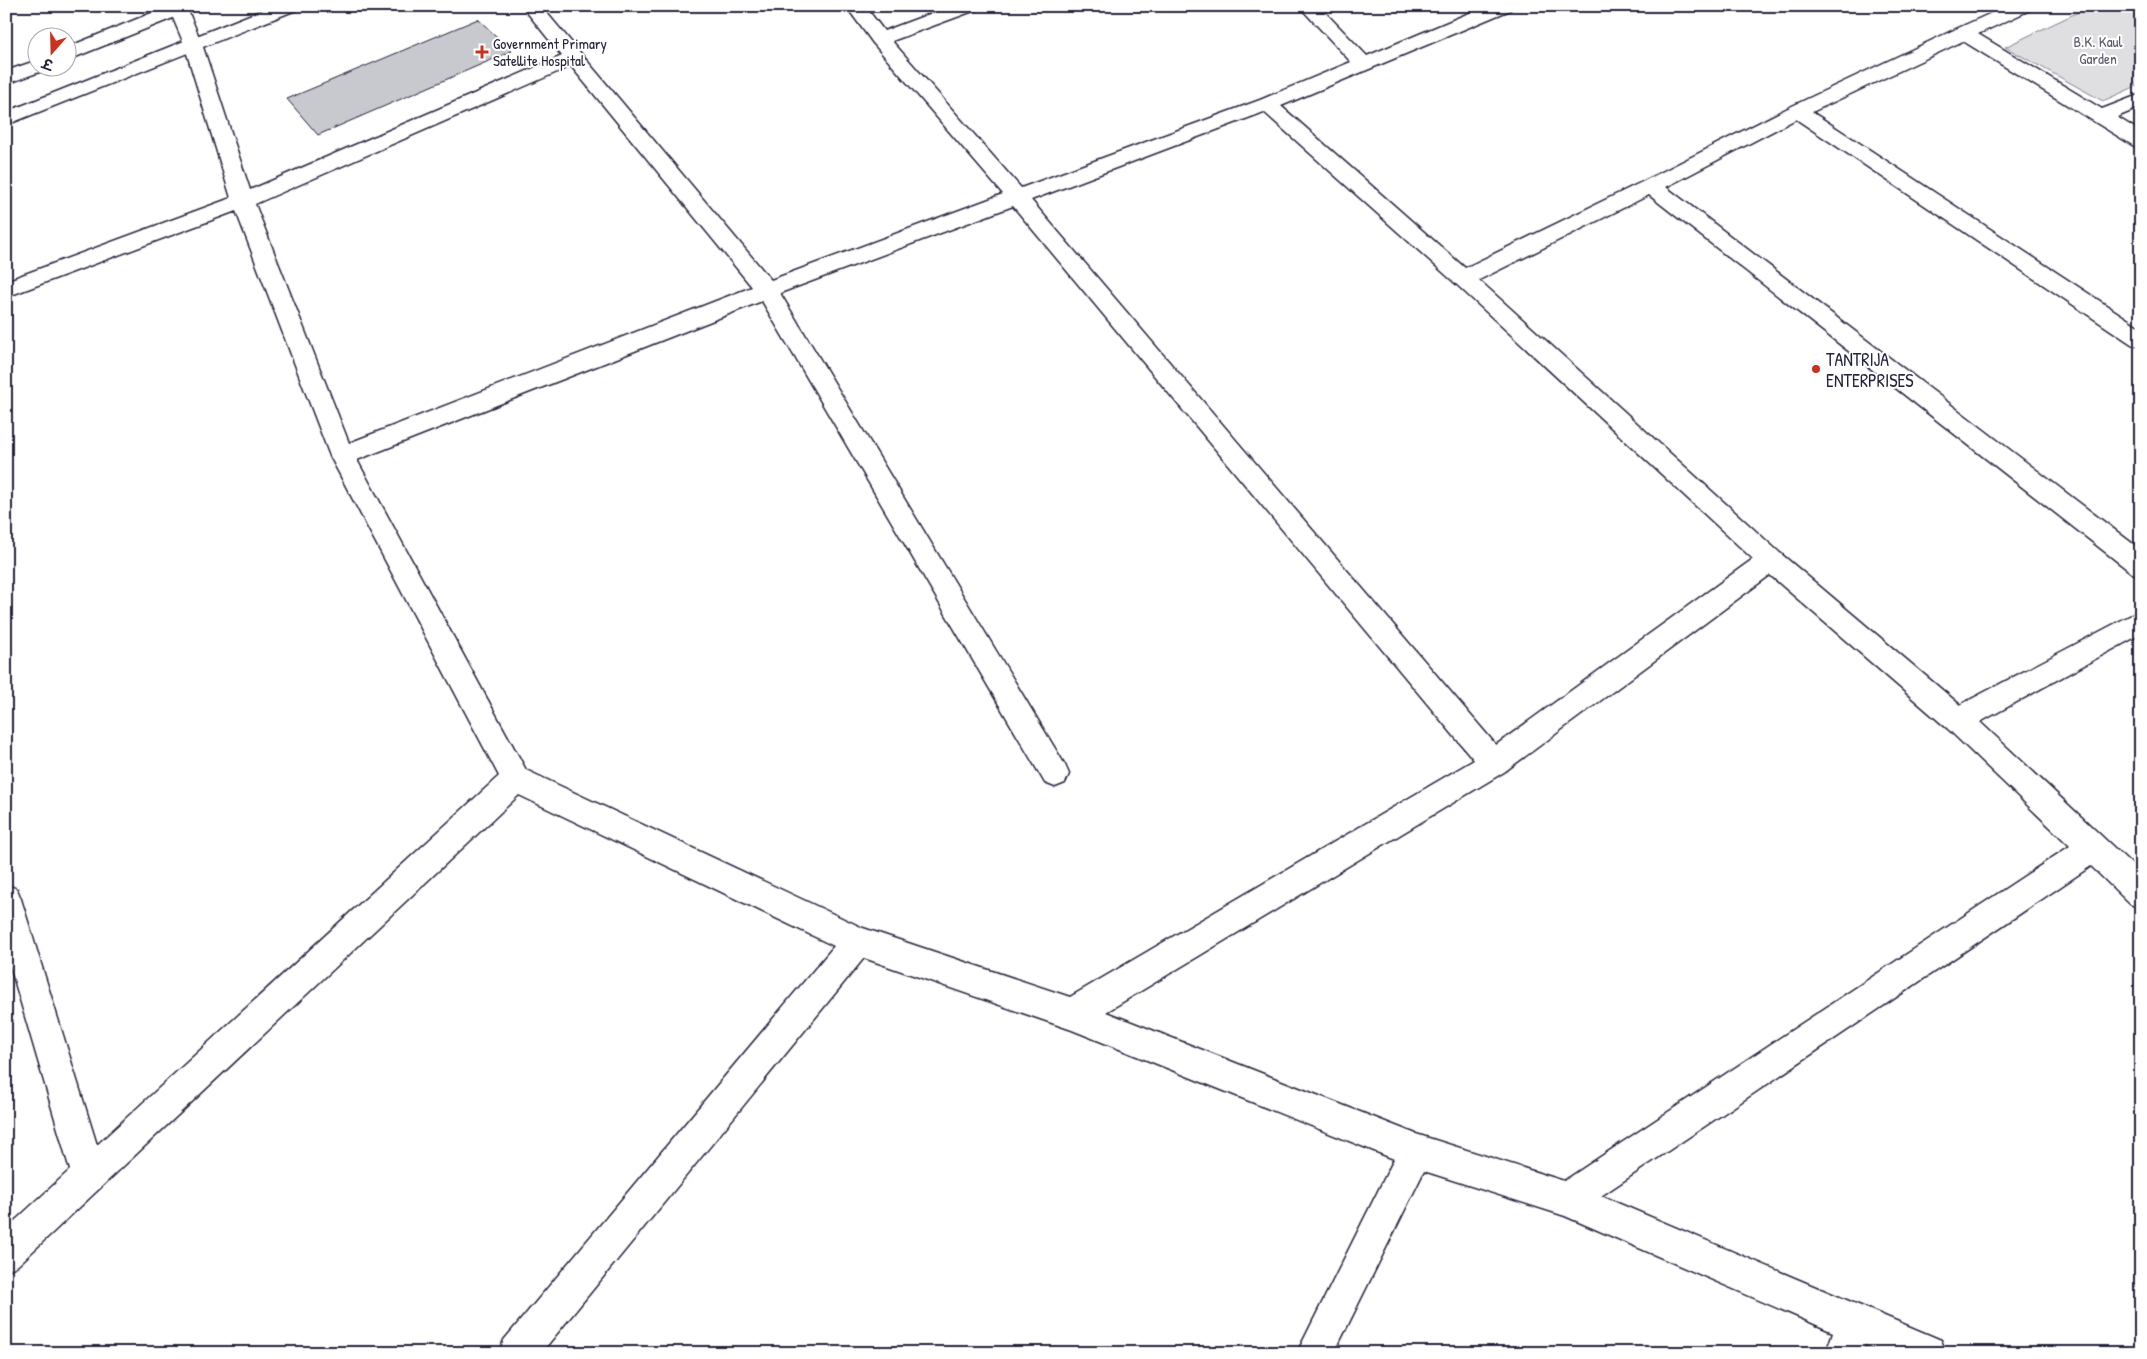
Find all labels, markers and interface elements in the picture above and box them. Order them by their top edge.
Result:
north arrow [28,28,78,78]
park label: B.K. Kaul Garden [2073,31,2123,69]
place label: Government Primary Satellite Hospital [493,33,607,71]
marker: Government Primary Satellite Hospital [475,45,489,59]
text: उ [38,54,57,76]
place label: TANTRIJA ENTERPRISES [1826,347,1914,393]
marker: TANTRIJA ENTERPRISES [1810,363,1822,375]

